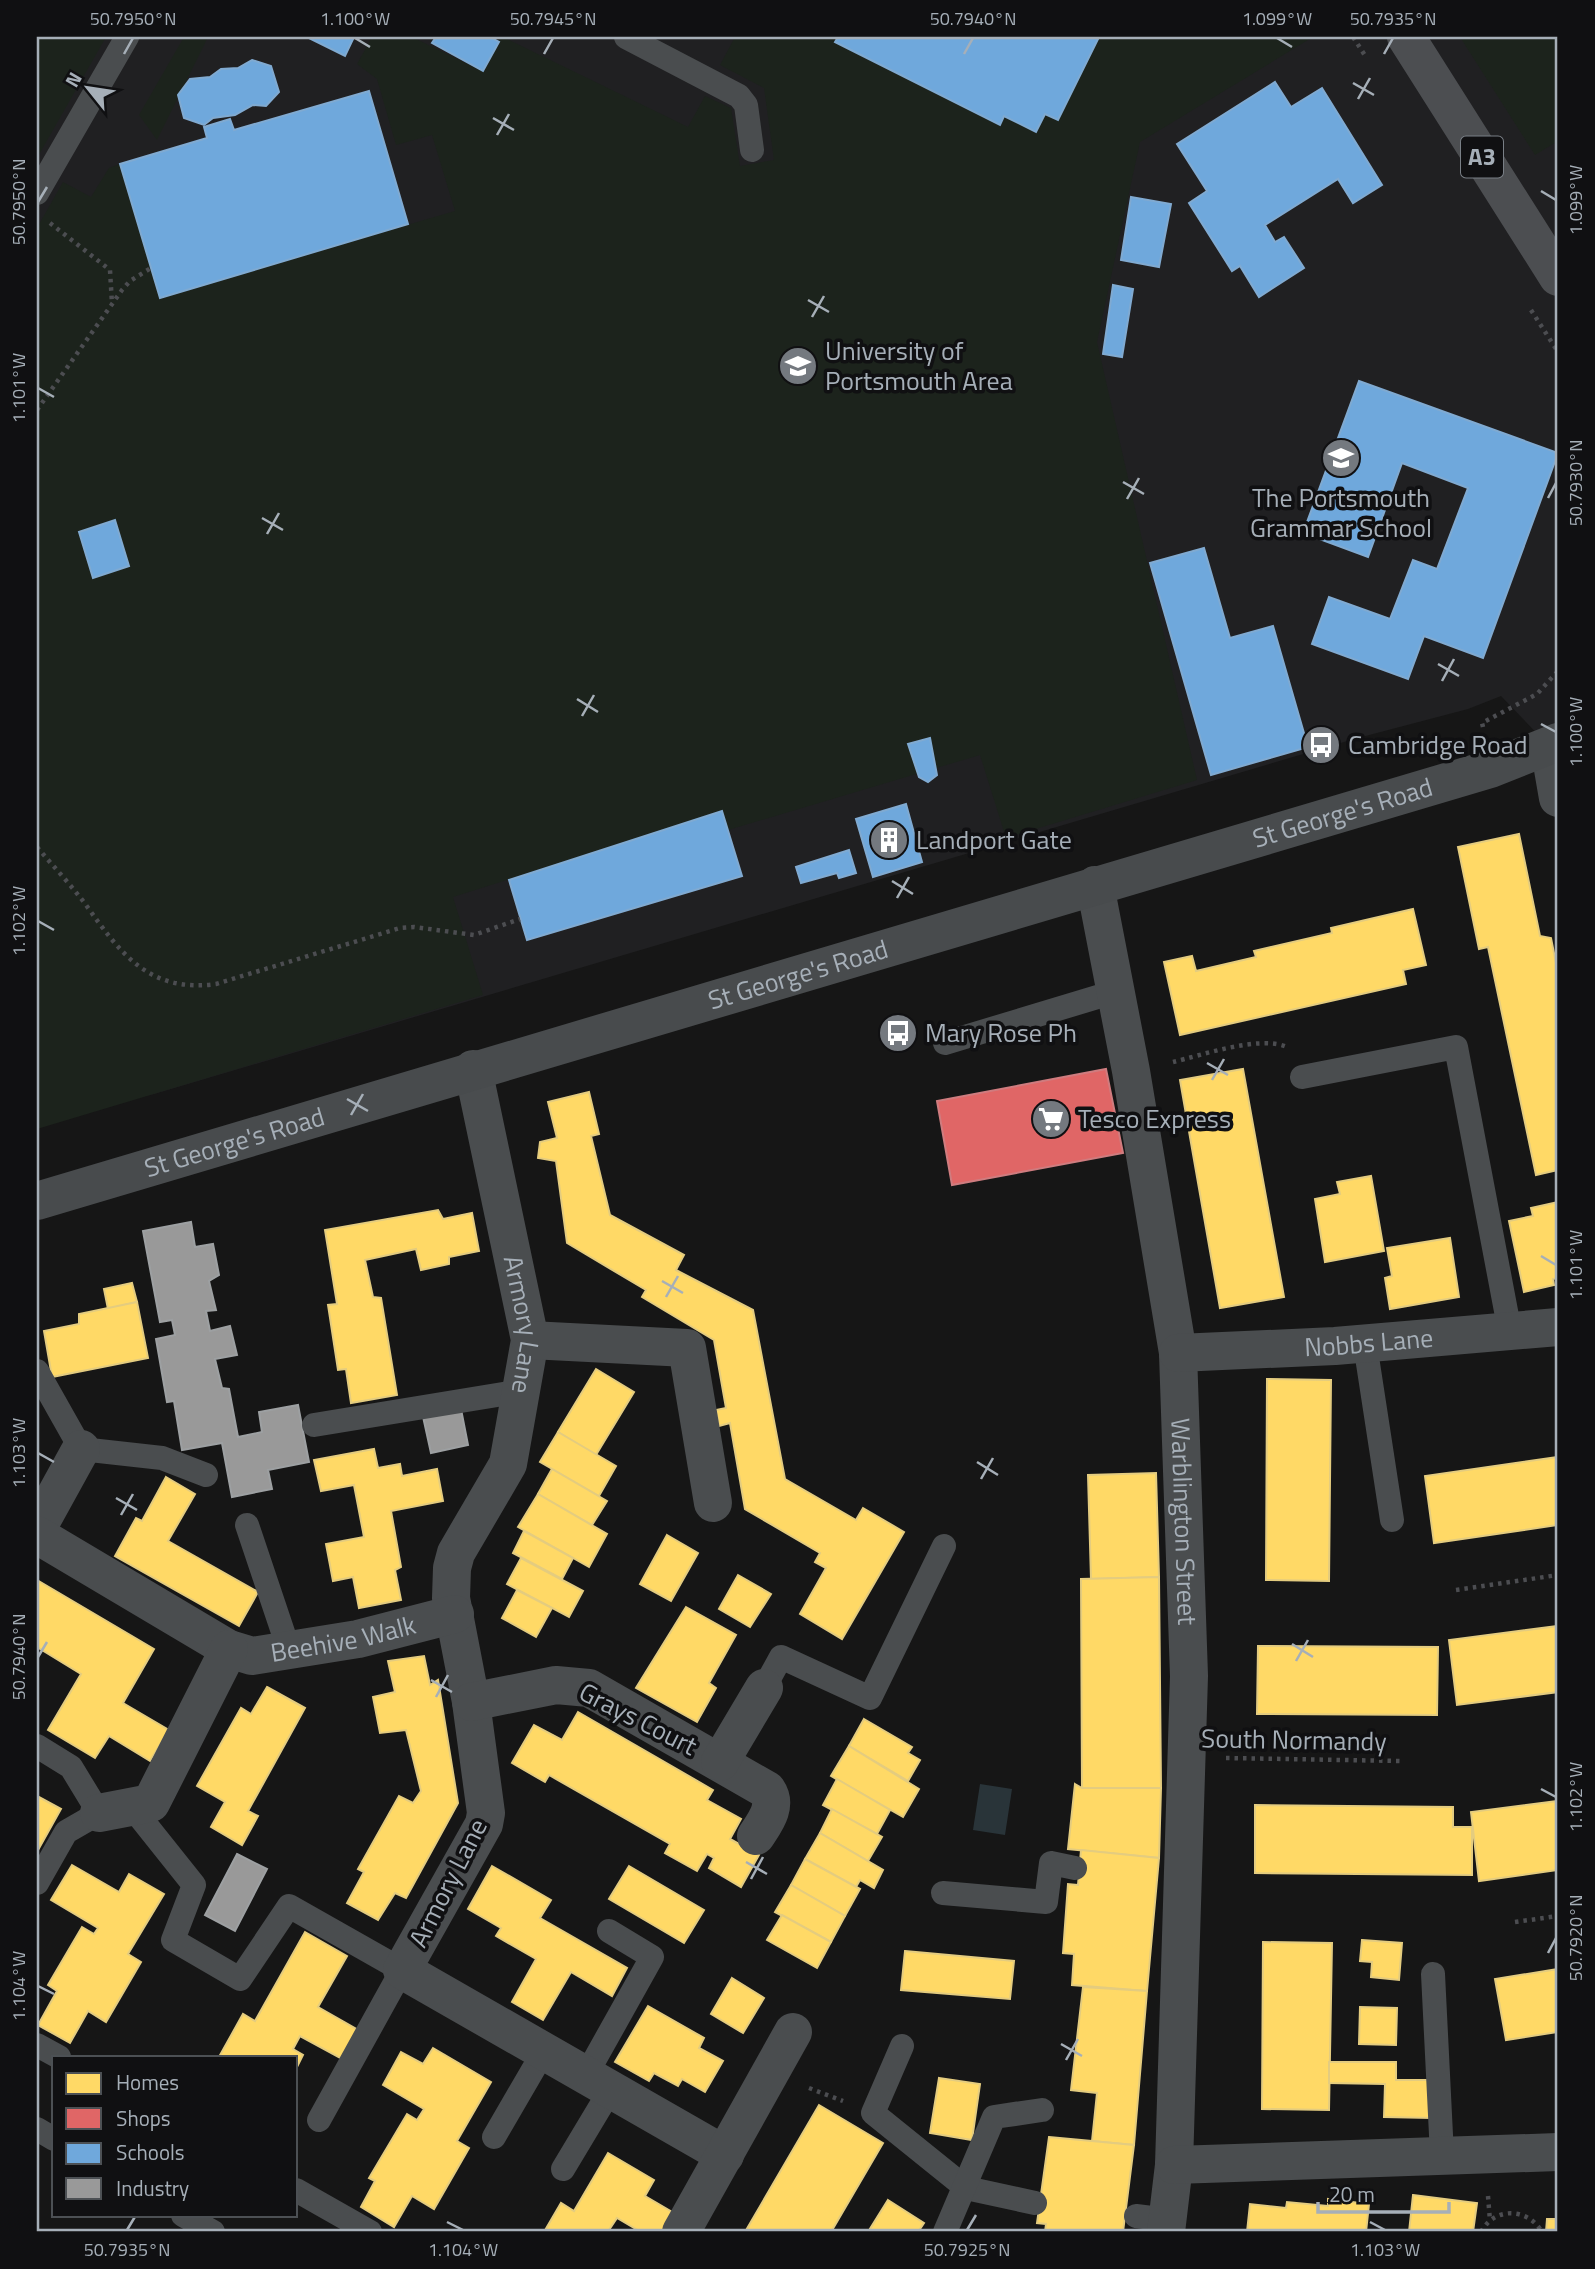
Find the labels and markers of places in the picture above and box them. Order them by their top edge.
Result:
place label: University of Portsmouth Area [825,331,1013,400]
school or university icon: University of Portsmouth Area [777,345,819,387]
school or university icon: The Portsmouth Grammar School [1320,437,1362,479]
place label: The Portsmouth Grammar School [1250,478,1432,547]
bus stop icon: Cambridge Road [1300,724,1342,766]
place label: Cambridge Road [1348,725,1528,764]
building icon: Landport Gate [868,819,910,861]
place label: Landport Gate [916,820,1072,859]
bus stop icon: Mary Rose Ph [877,1012,919,1054]
place label: Mary Rose Ph [925,1013,1077,1052]
supermarket icon: Tesco Express [1030,1098,1072,1140]
place label: Tesco Express [1078,1099,1231,1138]

